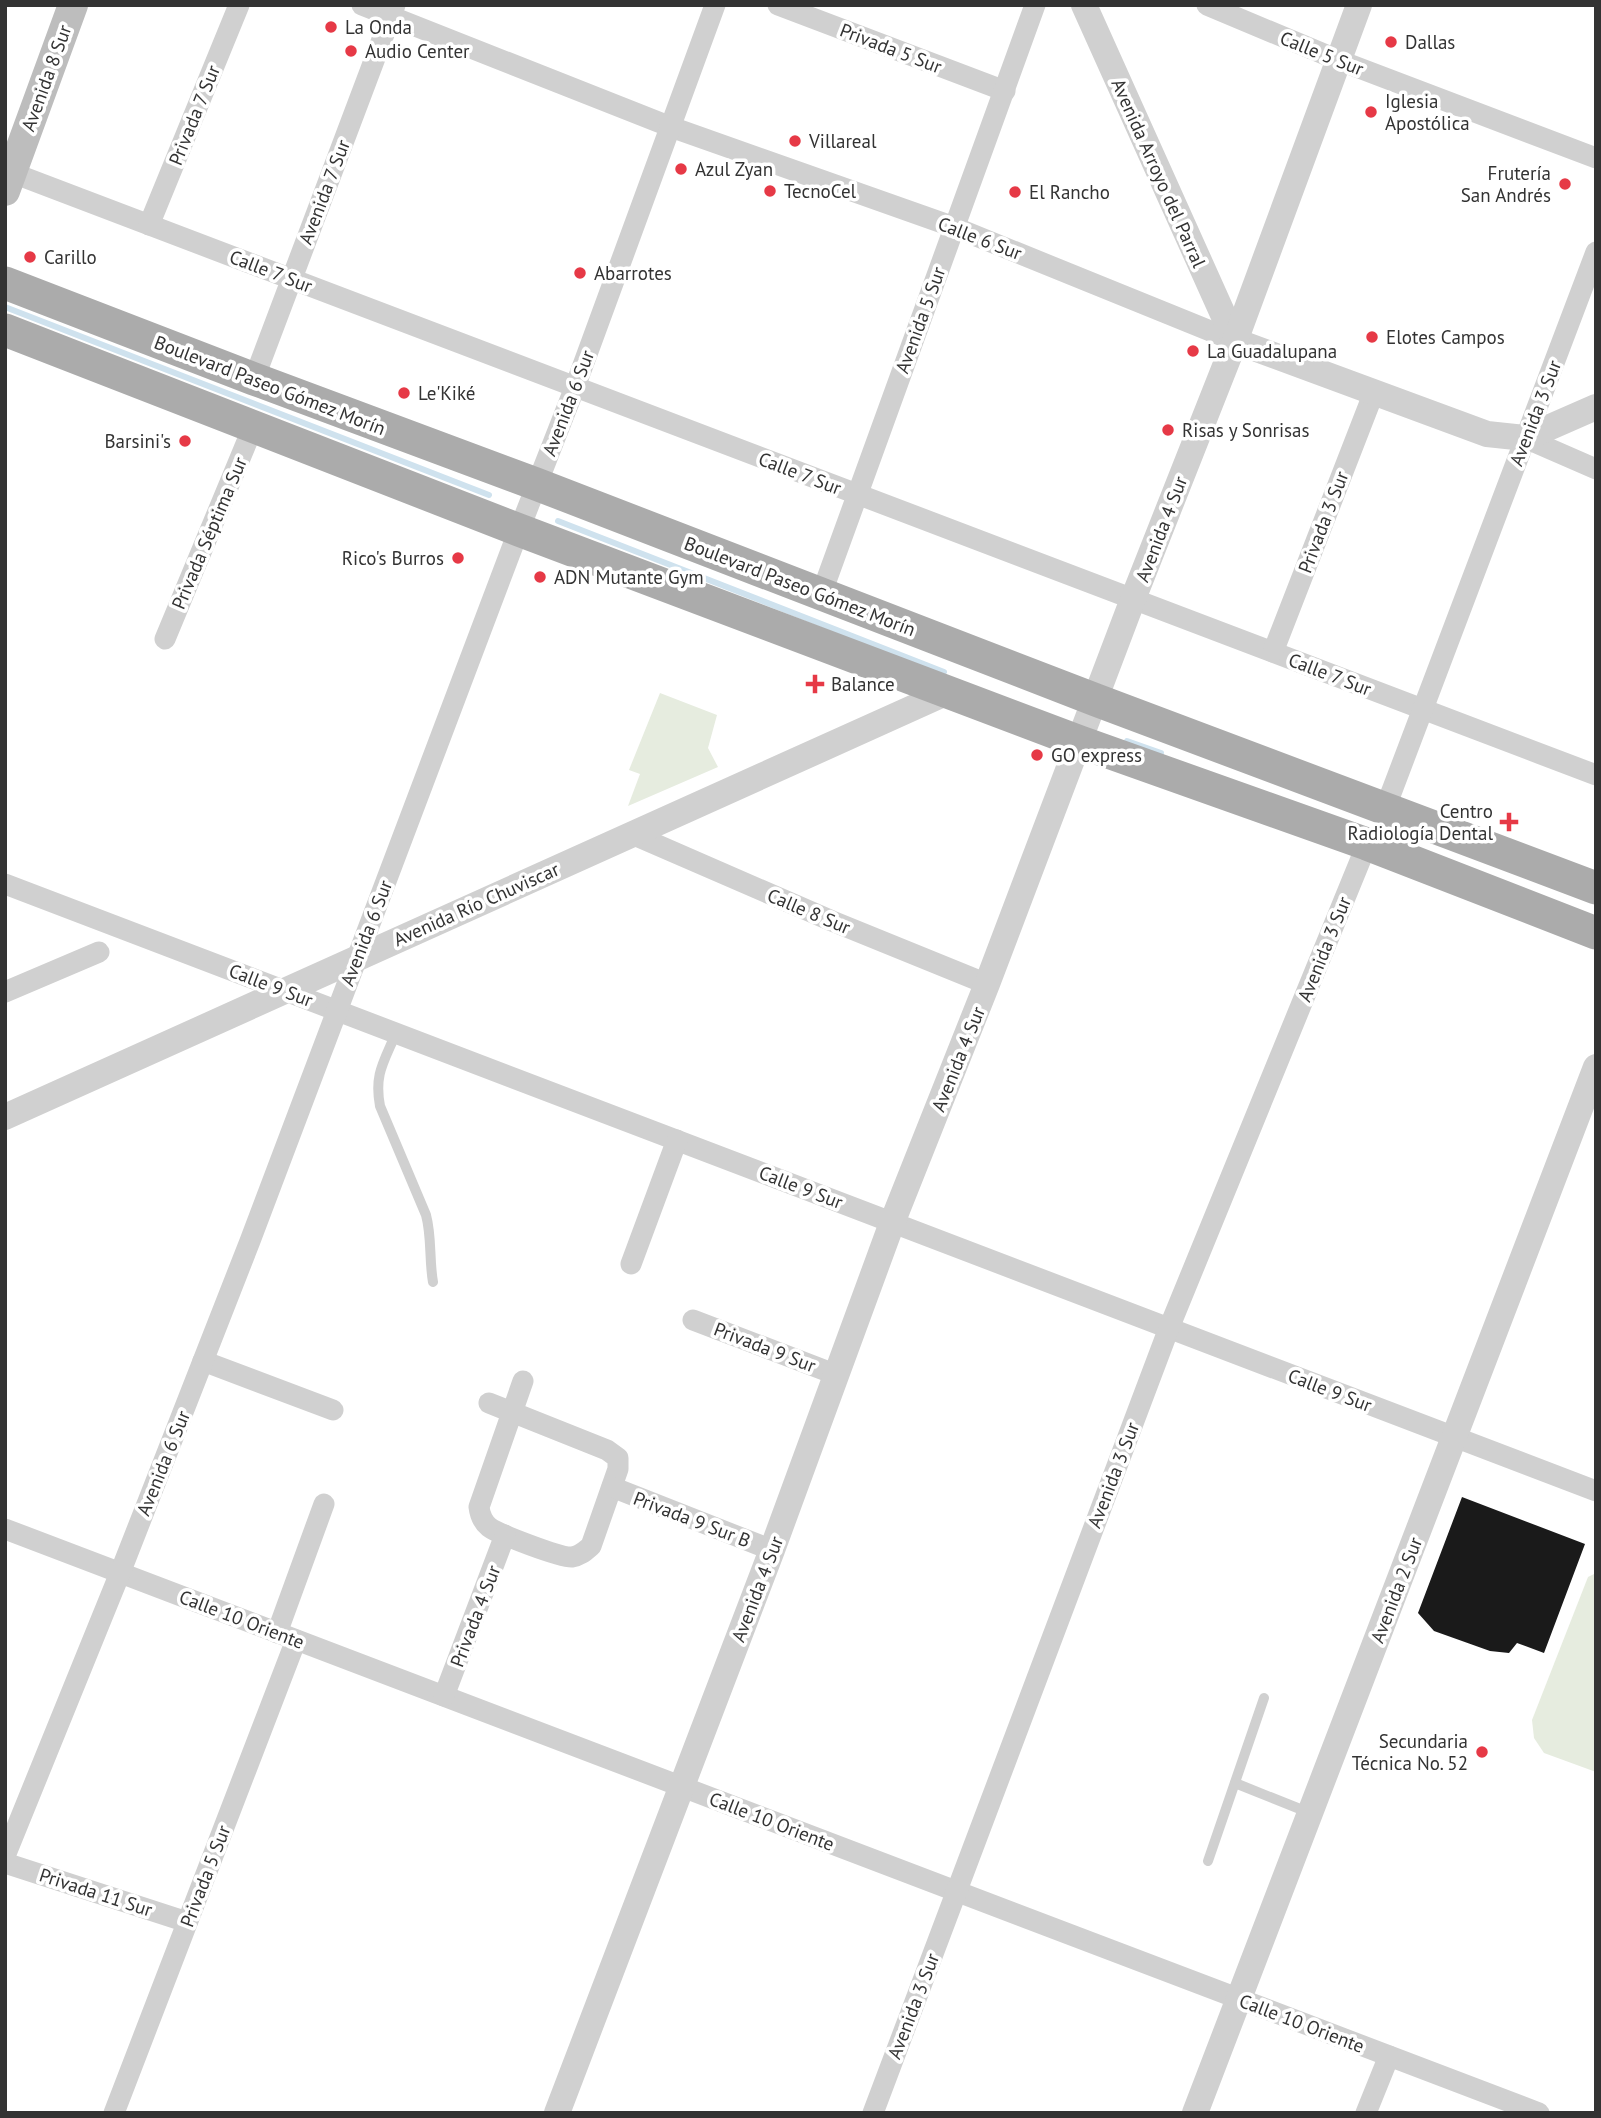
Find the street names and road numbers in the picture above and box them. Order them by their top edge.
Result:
street label: Privada 5 Sur [837,18,946,79]
street label: Avenida 8 Sur [16,21,77,134]
street label: Calle 5 Sur [1277,25,1368,81]
street label: Privada 7 Sur [163,61,225,169]
street label: Avenida Arroyo del Parral [1106,75,1212,272]
street label: Avenida 7 Sur [293,136,355,248]
street label: Calle 6 Sur [935,211,1026,265]
street label: Calle 7 Sur [226,244,316,298]
street label: Avenida 5 Sur [890,263,951,376]
street label: Boulevard Paseo Gómez Morín [151,330,389,440]
street label: Avenida 6 Sur [537,346,599,459]
street label: Avenida 3 Sur [1504,356,1566,469]
street label: Calle 7 Sur [755,446,845,500]
street label: Privada Séptima Sur [166,453,252,613]
street label: Privada 3 Sur [1293,467,1354,576]
street label: Avenida 4 Sur [1130,472,1192,585]
street label: Boulevard Paseo Gómez Morín [681,531,919,641]
street label: Calle 7 Sur [1285,647,1375,701]
street label: Avenida Río Chuviscar [389,856,563,951]
street label: Avenida 6 Sur [335,876,397,989]
street label: Calle 8 Sur [764,883,855,939]
street label: Avenida 3 Sur [1292,892,1356,1005]
street label: Calle 9 Sur [226,958,317,1012]
street label: Avenida 4 Sur [926,1002,990,1115]
street label: Calle 9 Sur [756,1160,847,1214]
street label: Privada 9 Sur [711,1317,820,1378]
street label: Calle 9 Sur [1285,1363,1376,1417]
street label: Avenida 6 Sur [131,1406,195,1519]
street label: Avenida 3 Sur [1082,1418,1144,1531]
street label: Privada 9 Sur B [630,1486,754,1552]
street label: Avenida 4 Sur [726,1532,788,1645]
street label: Avenida 2 Sur [1365,1533,1427,1646]
street label: Privada 4 Sur [445,1561,506,1670]
street label: Calle 10 Oriente [176,1584,308,1654]
street label: Calle 10 Oriente [706,1786,838,1856]
street label: Privada 5 Sur [175,1821,236,1930]
street label: Privada 11 Sur [36,1862,156,1922]
street label: Avenida 3 Sur [882,1949,944,2062]
street label: Calle 10 Oriente [1236,1988,1368,2058]

